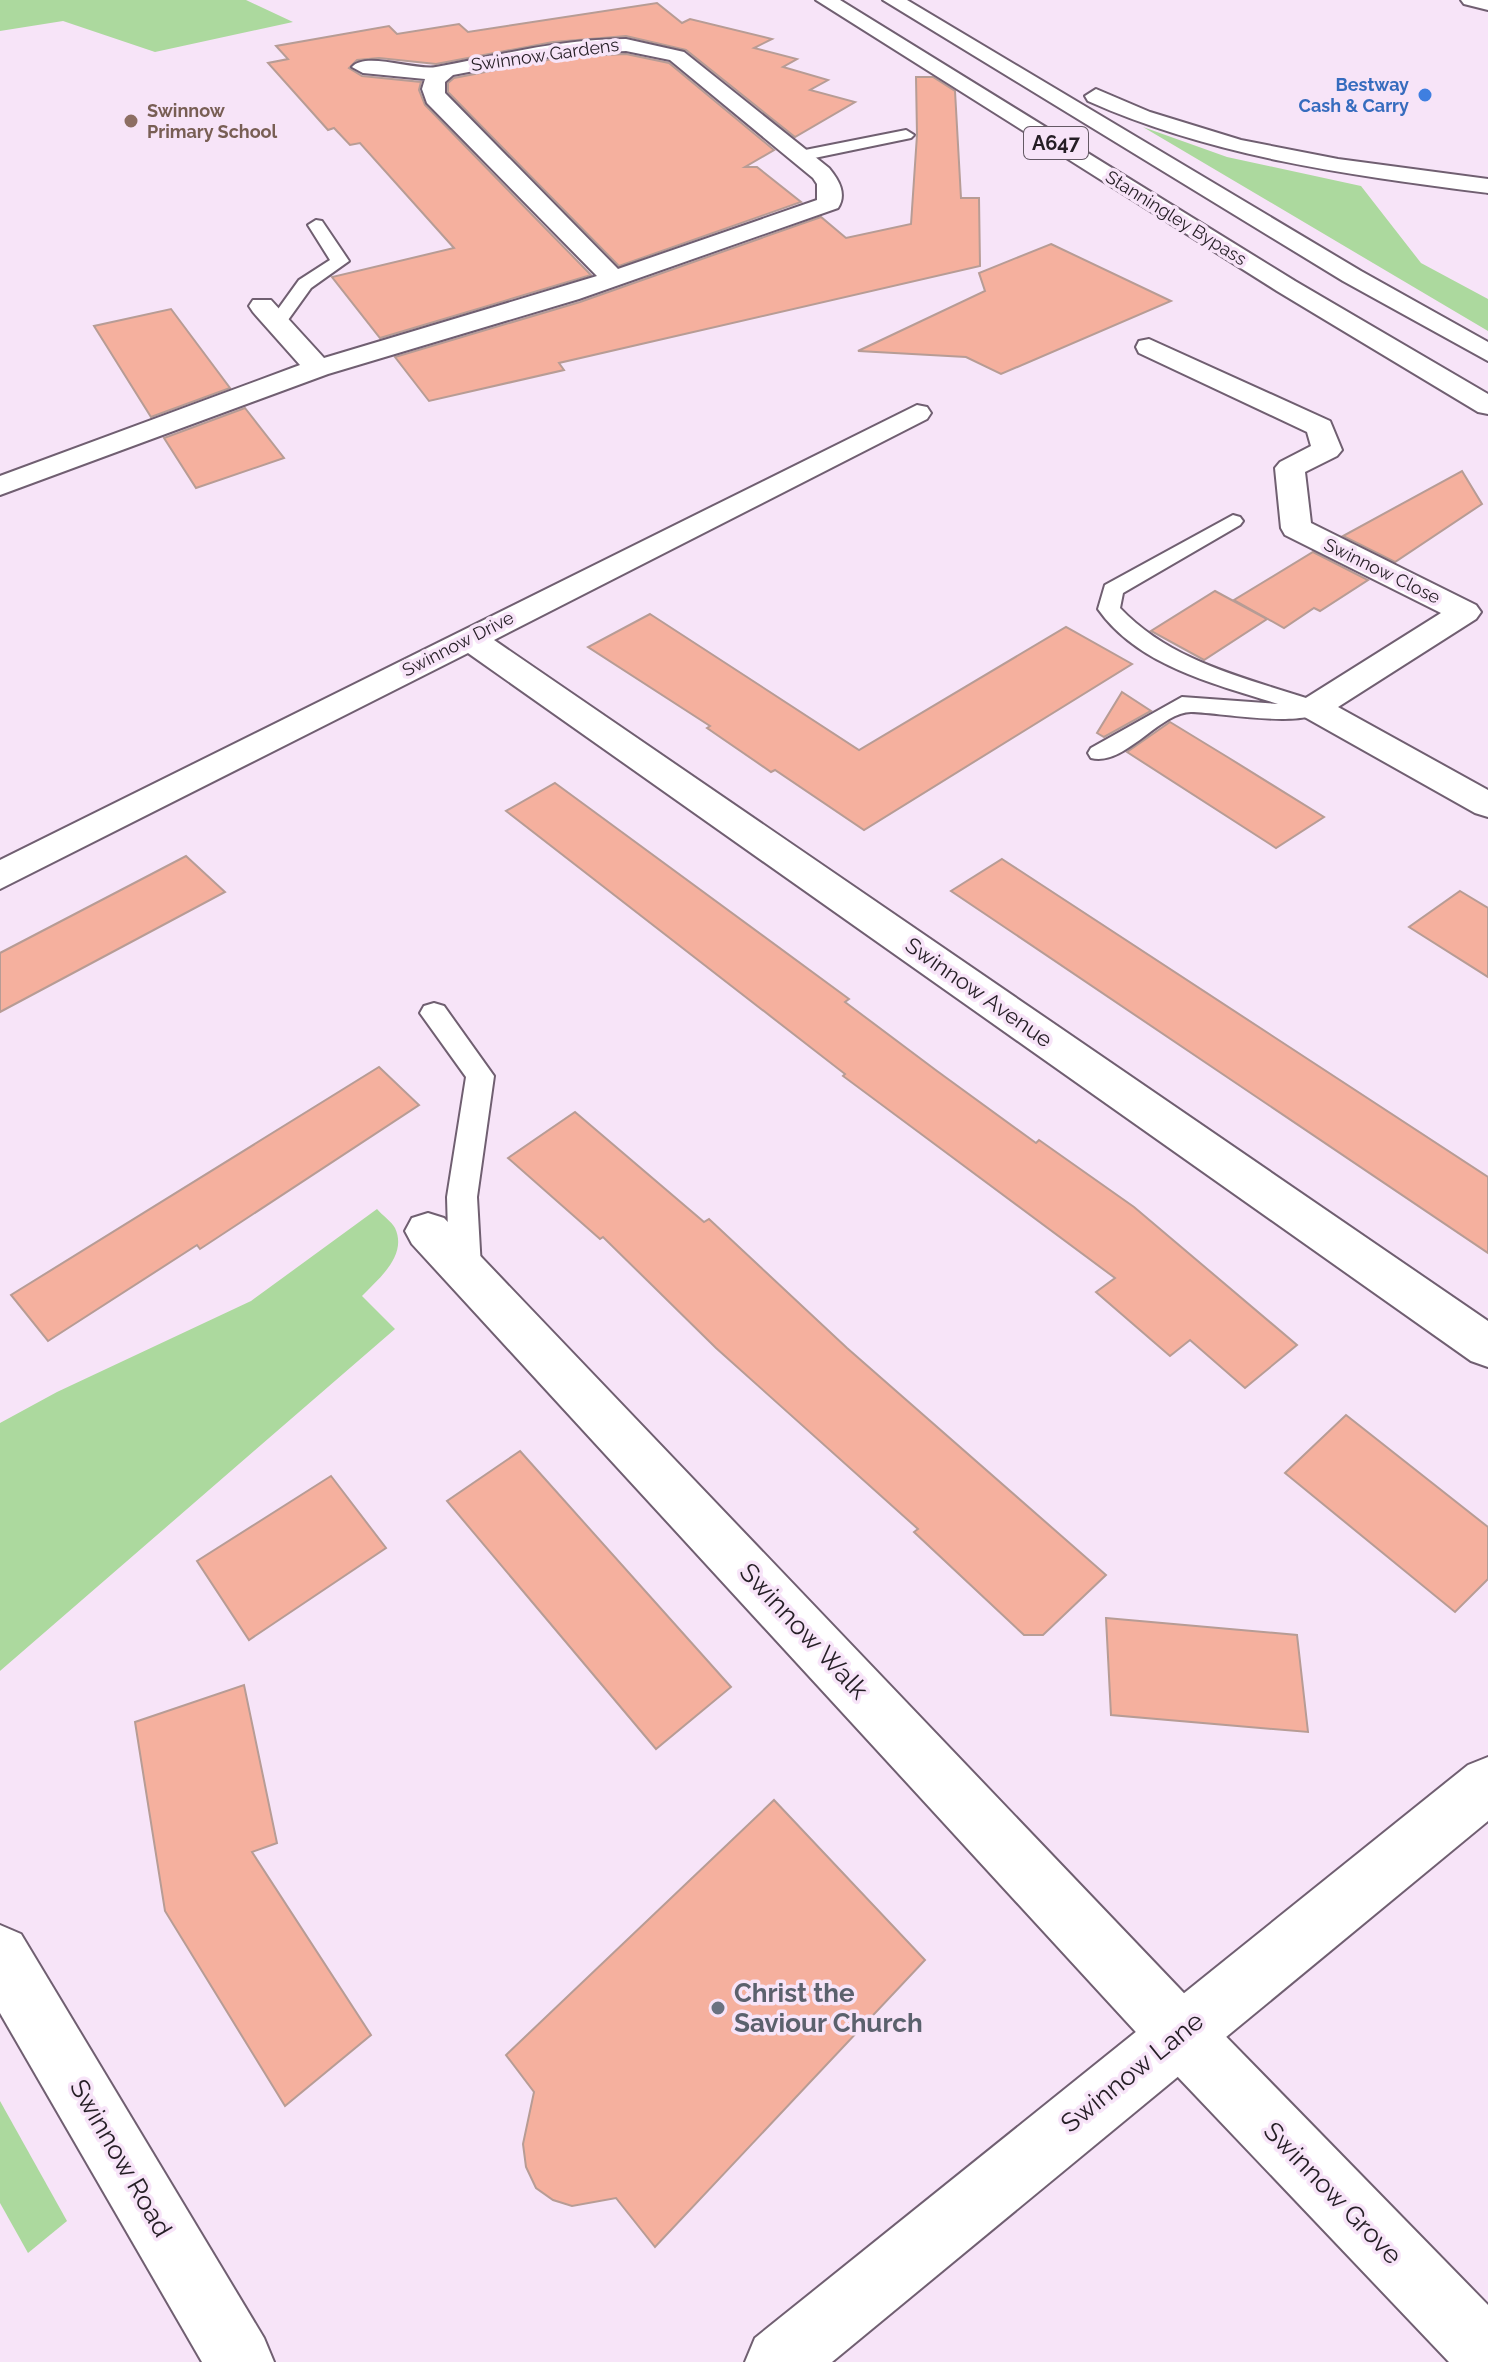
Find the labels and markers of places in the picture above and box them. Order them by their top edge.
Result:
place label: Bestway Cash & Carry [1299,74,1409,116]
marker: Bestway Cash & Carry [1416,86,1434,104]
place label: Swinnow Primary School [147,100,277,142]
marker: Swinnow Primary School [122,112,140,130]
place label: Christ the Saviour Church [734,1978,923,2038]
marker: Christ the Saviour Church [709,1999,727,2017]

